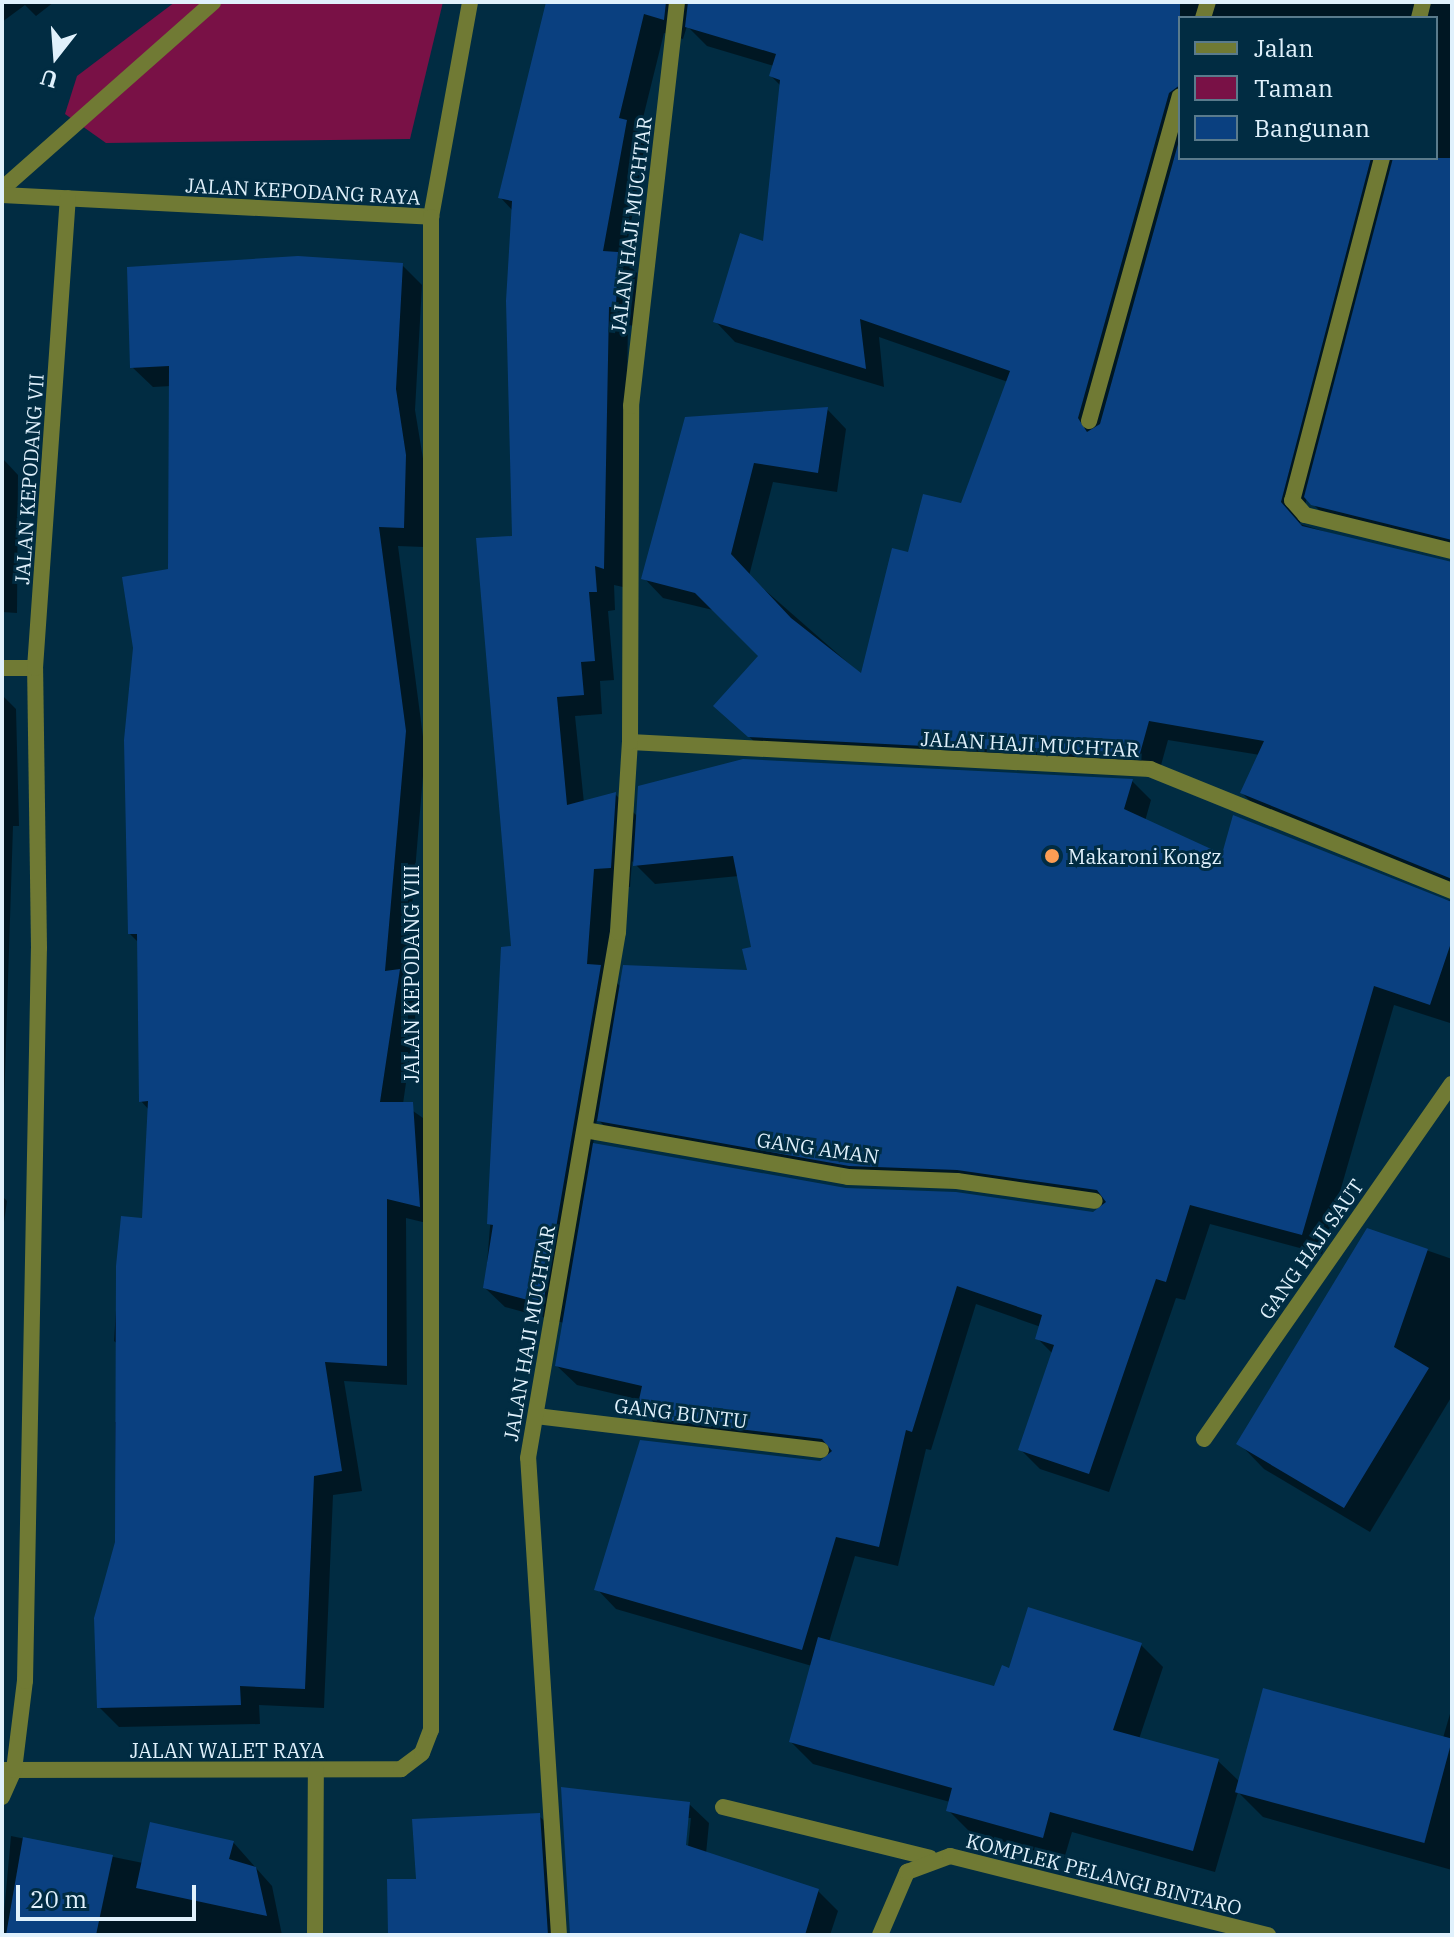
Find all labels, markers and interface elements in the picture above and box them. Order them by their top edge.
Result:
north arrow [16,16,96,96]
legend [1178,16,1438,160]
text: Jalan [1254,32,1314,64]
text: U [37,63,61,96]
text: Taman [1254,72,1333,104]
text: Bangunan [1254,112,1370,144]
street label: JALAN HAJI MUCHTAR [606,115,656,335]
street label: JALAN KEPODANG RAYA [185,173,421,209]
street label: JALAN KEPODANG VII [10,373,48,585]
street label: JALAN HAJI MUCHTAR [920,726,1140,762]
place label: Makaroni Kongz [1068,844,1222,868]
marker: Makaroni Kongz [1043,847,1061,865]
street label: JALAN KEPODANG VIII [399,865,423,1083]
street label: GANG AMAN [755,1128,881,1168]
street label: GANG HAJI SAUT [1254,1174,1368,1324]
street label: JALAN HAJI MUCHTAR [498,1223,560,1443]
street label: GANG BUNTU [613,1393,749,1433]
street label: JALAN WALET RAYA [130,1738,324,1762]
street label: KOMPLEK PELANGI BINTARO [964,1828,1244,1920]
scale bar [20,1869,200,1919]
text: 20 m [30,1883,87,1915]

